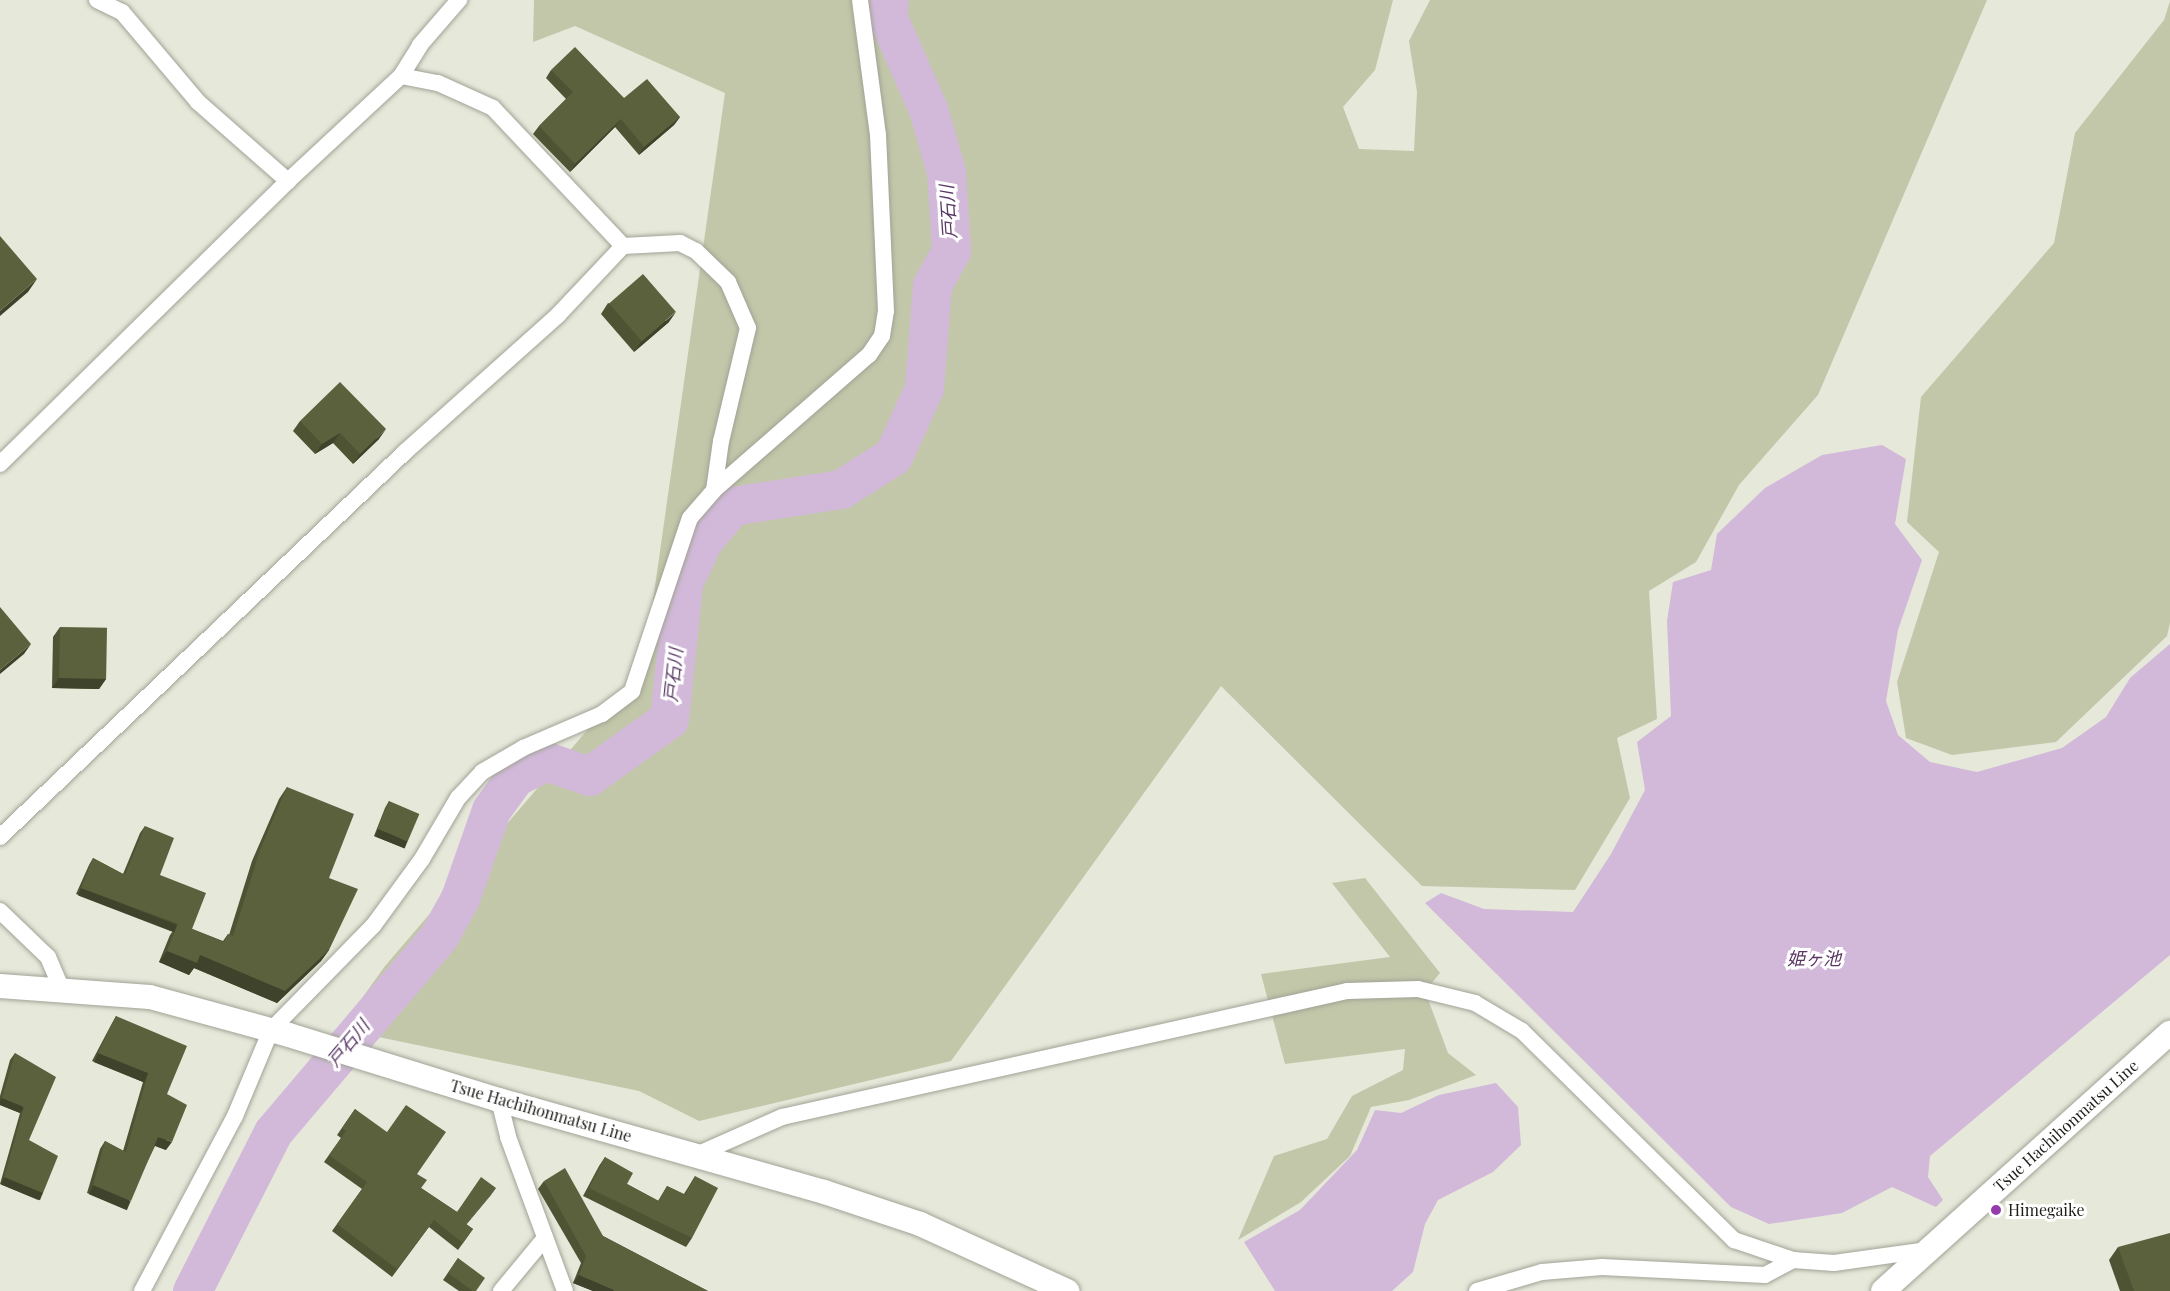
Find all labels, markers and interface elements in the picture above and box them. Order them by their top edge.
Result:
water label: 戸石川 [935,184,961,240]
water label: 戸石川 [659,647,687,703]
water label: 姫ヶ池 [1787,947,1841,969]
water label: 戸石川 [322,1015,374,1071]
street label: Tsue Hachihonmatsu Line [1990,1056,2142,1196]
street label: Tsue Hachihonmatsu Line [448,1076,634,1146]
place label: Himegaike [2008,1200,2084,1220]
marker: Himegaike [1989,1203,2003,1217]

